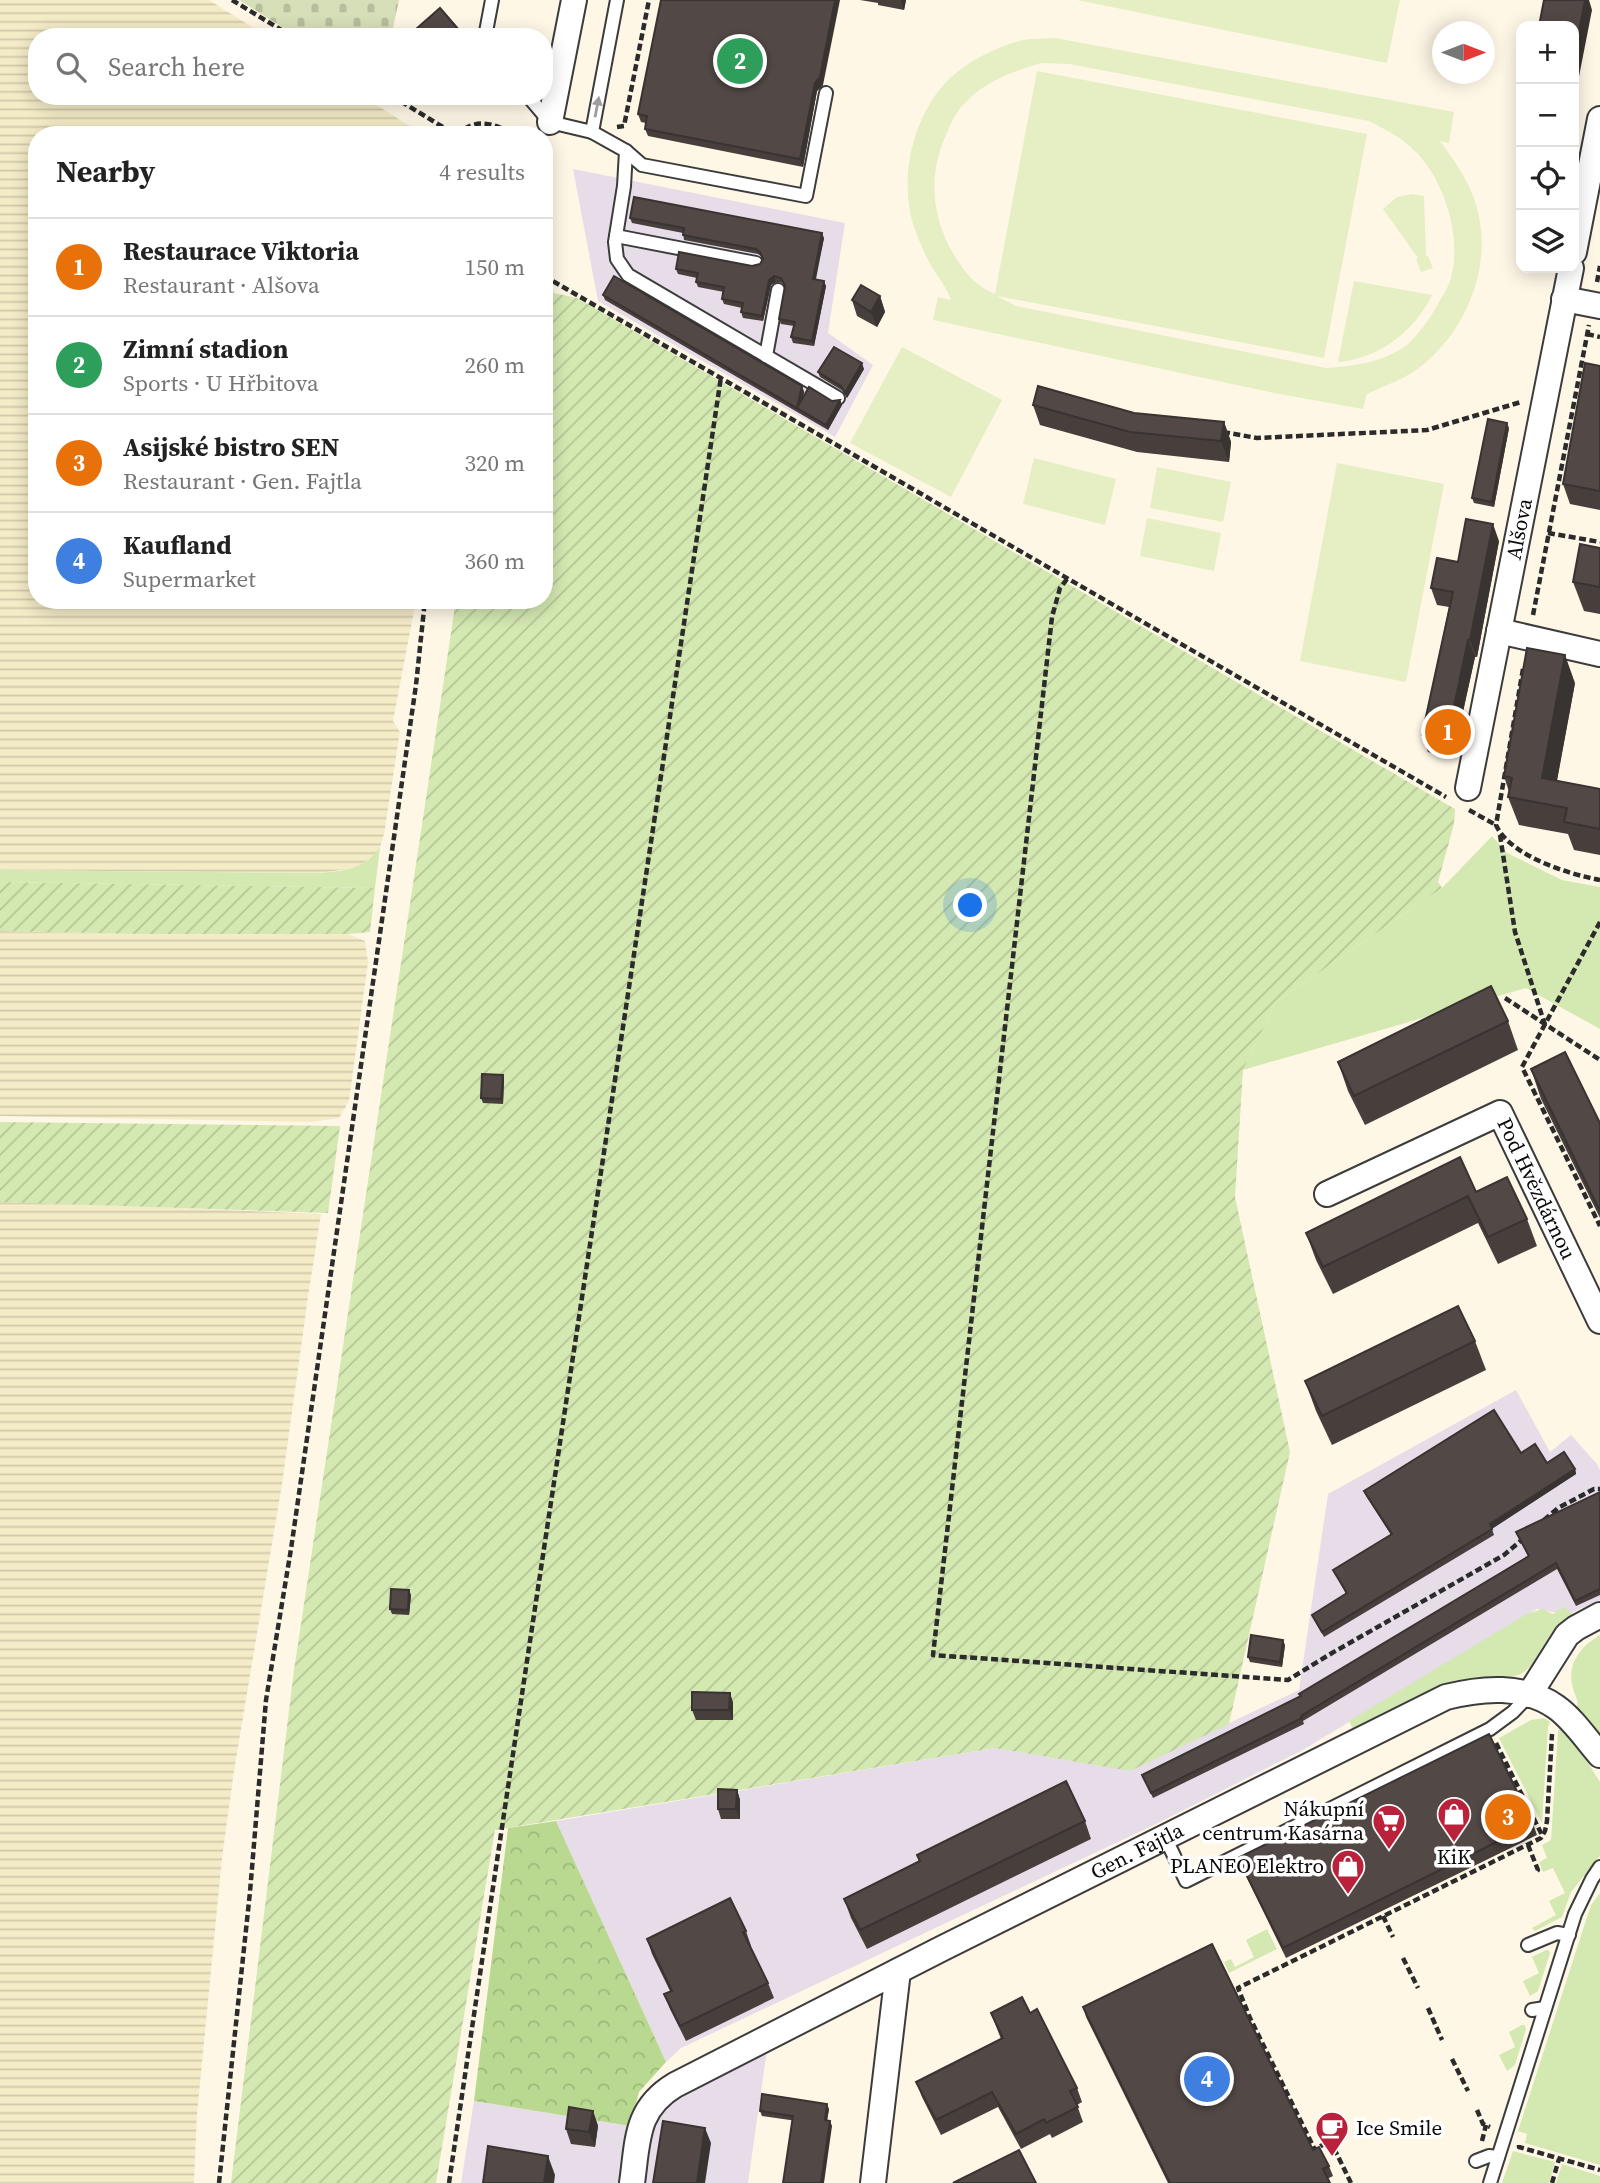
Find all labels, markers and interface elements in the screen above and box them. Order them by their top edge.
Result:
north arrow [1432,21,1495,84]
map controls [1516,21,1579,273]
button: + [1516,21,1579,84]
search box [28,28,553,105]
pin: 2 [717,35,763,87]
icon: search [52,48,90,86]
text: Search here [108,49,245,85]
button: − [1516,84,1579,147]
one-way arrow [592,96,603,118]
button: locate [1516,147,1579,210]
text: Nearby [56,151,155,192]
text: 4 results [439,156,525,188]
button: layers [1516,210,1579,273]
text: Restaurace Viktoria [123,233,359,269]
text: 1 [73,251,85,283]
text: 150 m [464,251,525,283]
text: Restaurant · Alšova [123,269,320,301]
text: Zimní stadion [123,331,289,367]
text: 2 [73,349,85,381]
text: 260 m [464,349,525,381]
text: Sports · U Hřbitova [123,367,319,399]
text: Asijské bistro SEN [123,429,340,465]
text: 3 [73,447,85,479]
text: 320 m [464,447,525,479]
text: Restaurant · Gen. Fajtla [123,465,362,497]
street label: Alšova [1499,495,1539,562]
text: Kaufland [123,527,232,563]
text: 4 [73,545,85,577]
text: 360 m [464,545,525,577]
text: Supermarket [123,563,256,595]
pin: 1 [1425,706,1471,758]
your location [953,888,987,922]
street label: Pod Hvězdárnou [1490,1113,1583,1264]
pin: 3 [1485,1791,1531,1843]
place label: Nákupní centrum Kasárna [1202,1794,1364,1847]
shop icon: KiK [1435,1795,1473,1844]
supermarket icon: Nákupní centrum Kasárna [1370,1802,1408,1851]
street label: Gen. Fajtla [1085,1815,1188,1886]
place label: KiK [1437,1842,1471,1871]
shop icon: PLANEO Elektro [1329,1847,1367,1896]
place label: PLANEO Elektro [1170,1851,1324,1880]
pin: 4 [1184,2053,1230,2105]
cafe icon: Ice Smile [1313,2109,1351,2158]
place label: Ice Smile [1356,2113,1442,2142]

